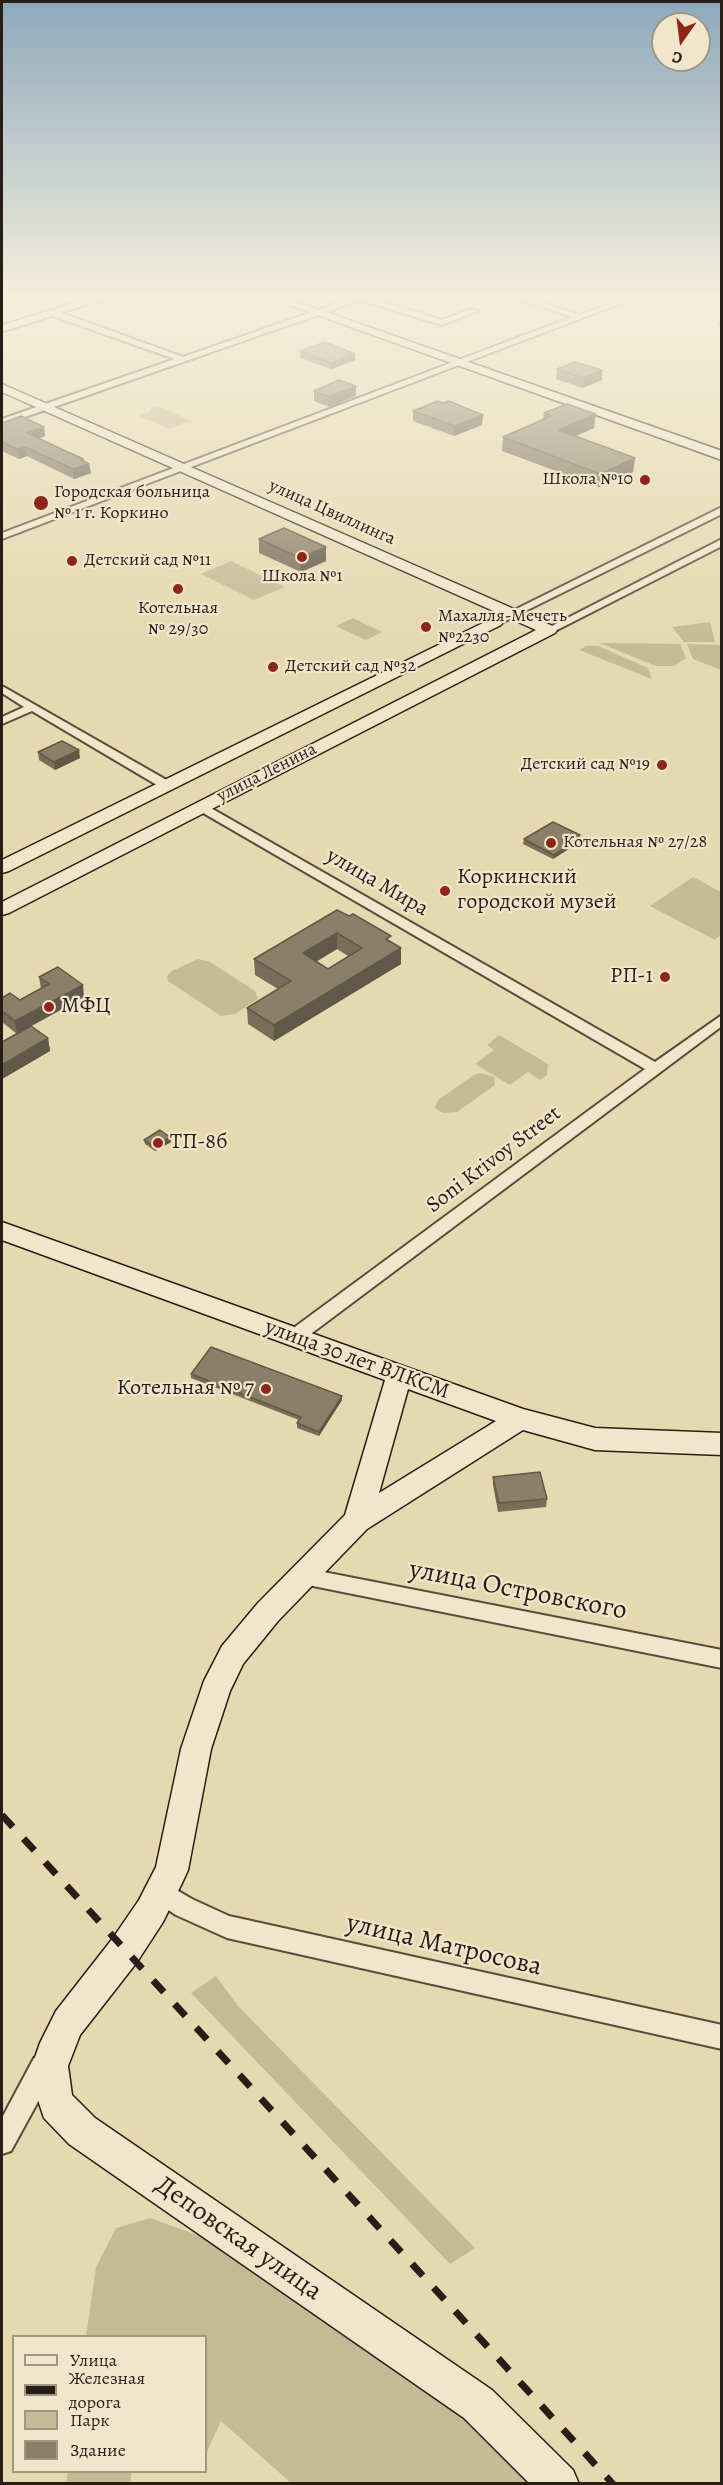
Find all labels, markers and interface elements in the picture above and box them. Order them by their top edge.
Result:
north arrow [651,12,711,72]
text: С [670,46,685,69]
place label: Школа №10 [542,469,633,491]
marker: Школа №10 [638,473,652,487]
street label: улица Цвиллинга [265,475,399,551]
place label: Городская больница № 1 г. Коркино [54,482,210,524]
marker: Городская больница № 1 г. Коркино [32,494,50,512]
place label: Детский сад №11 [84,550,211,572]
marker: Школа №1 [295,550,309,564]
marker: Детский сад №11 [65,554,79,568]
place label: Школа №1 [261,566,343,588]
marker: Котельная № 29/30 [171,582,185,596]
place label: Котельная № 29/30 [138,598,218,640]
place label: Махалля-Мечеть №2230 [438,606,567,648]
marker: Махалля-Мечеть №2230 [419,620,433,634]
place label: Детский сад №32 [285,656,416,678]
marker: Детский сад №32 [266,660,280,674]
street label: улица Ленина [214,739,320,807]
place label: Детский сад №19 [521,754,650,776]
marker: Детский сад №19 [655,758,669,772]
place label: Котельная № 27/28 [563,832,707,854]
marker: Котельная № 27/28 [544,836,558,850]
street label: улица Мира [321,843,433,923]
place label: Коркинский городской музей [457,865,617,916]
marker: Коркинский городской музей [438,884,452,898]
place label: РП-1 [610,964,653,990]
marker: РП-1 [658,970,672,984]
place label: МФЦ [61,994,111,1020]
marker: МФЦ [42,1000,56,1014]
street label: Soni Krivoy Street [422,1101,566,1219]
place label: ТП-8б [170,1130,228,1156]
marker: ТП-8б [151,1136,165,1150]
street label: улица 30 лет ВЛКСМ [261,1314,453,1406]
place label: Котельная № 7 [117,1376,254,1402]
marker: Котельная № 7 [259,1382,273,1396]
street label: улица Островского [406,1554,630,1628]
street label: улица Матросова [343,1908,545,1984]
street label: Деповская улица [148,2169,328,2309]
legend [12,2335,207,2473]
text: Улица [70,2348,117,2372]
text: Железная дорога [69,2366,145,2414]
text: Парк [70,2408,110,2432]
text: Здание [70,2438,126,2462]

